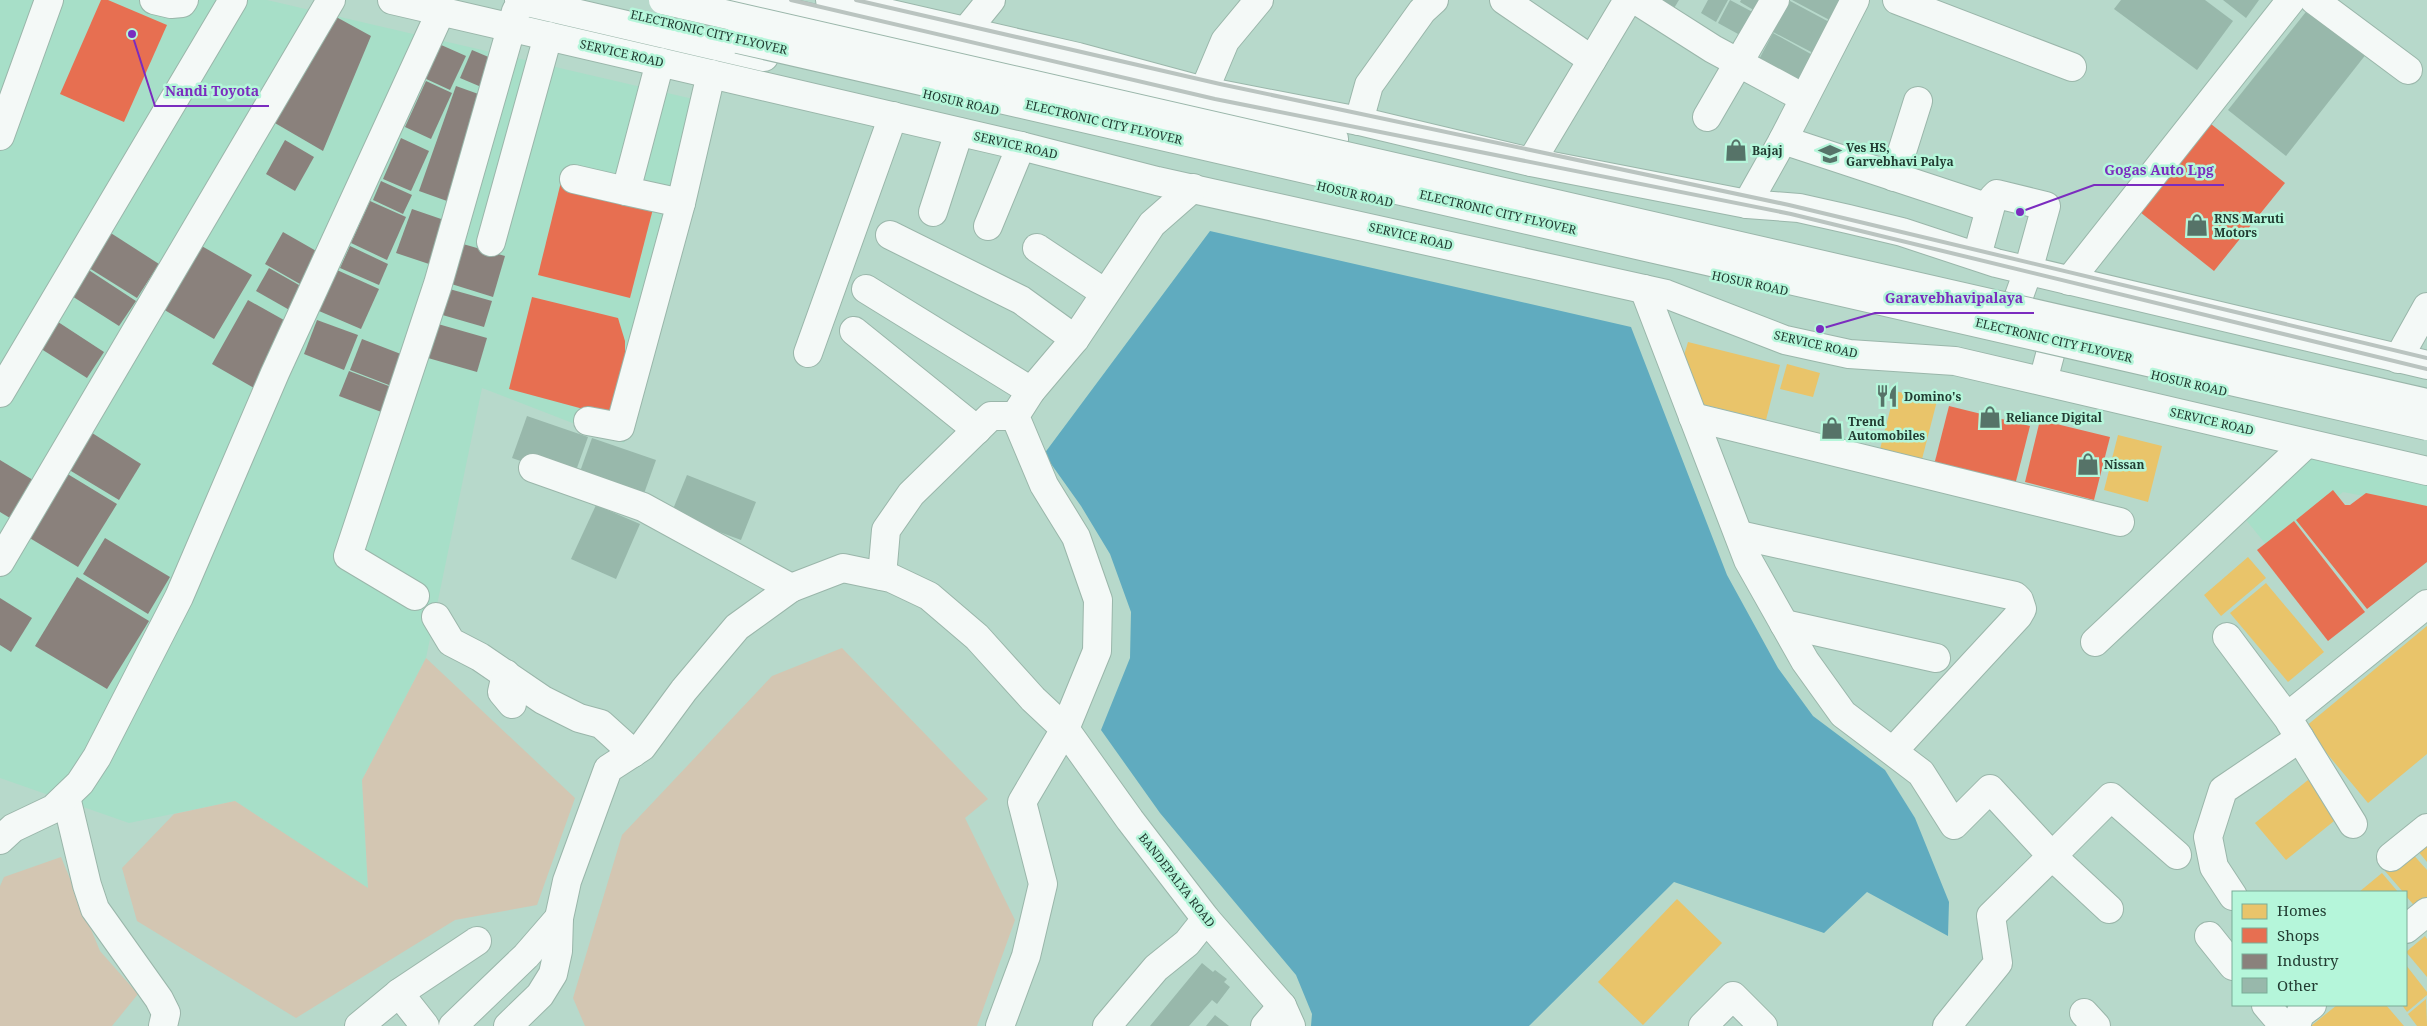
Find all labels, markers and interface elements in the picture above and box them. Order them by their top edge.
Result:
street label: ELECTRONIC CITY FLYOVER [629,6,789,58]
street label: SERVICE ROAD [578,35,666,71]
callout: Nandi Toyota [155,77,269,106]
text: Nandi Toyota [165,81,259,100]
street label: HOSUR ROAD [921,85,1001,119]
street label: ELECTRONIC CITY FLYOVER [1024,96,1184,148]
street label: SERVICE ROAD [972,127,1060,163]
shop icon: Bajaj [1723,137,1749,163]
place label: Ves HS, Garvebhavi Palya [1846,139,1954,170]
school or university icon: Ves HS, Garvebhavi Palya [1817,141,1843,167]
place label: Bajaj [1752,142,1783,159]
callout: Gogas Auto Lpg [2094,156,2224,185]
text: Gogas Auto Lpg [2104,160,2214,179]
street label: HOSUR ROAD [1315,177,1395,211]
street label: ELECTRONIC CITY FLYOVER [1418,186,1578,238]
place label: RNS Maruti Motors [2214,210,2285,241]
shop icon: RNS Maruti Motors [2184,212,2210,238]
street label: SERVICE ROAD [1367,218,1455,254]
street label: HOSUR ROAD [1710,267,1790,299]
callout: Garavebhavipalaya [1875,284,2034,313]
text: Garavebhavipalaya [1885,288,2023,307]
street label: ELECTRONIC CITY FLYOVER [1974,314,2134,366]
street label: SERVICE ROAD [1772,326,1860,362]
street label: HOSUR ROAD [2149,366,2229,400]
restaurant icon: Domino's [1874,383,1900,409]
place label: Domino's [1904,388,1961,405]
street label: SERVICE ROAD [2168,403,2256,439]
shop icon: Reliance Digital [1977,404,2003,430]
place label: Reliance Digital [2006,409,2103,426]
place label: Trend Automobiles [1848,413,1925,444]
shop icon: Trend Automobiles [1819,415,1845,441]
shop icon: Nissan [2075,451,2101,477]
place label: Nissan [2104,456,2144,473]
street label: BANDEPALYA ROAD [1135,829,1219,931]
legend [2232,891,2407,1006]
text: Homes [2277,900,2327,920]
text: Shops [2277,925,2320,945]
text: Industry [2277,950,2339,970]
text: Other [2277,975,2318,995]

